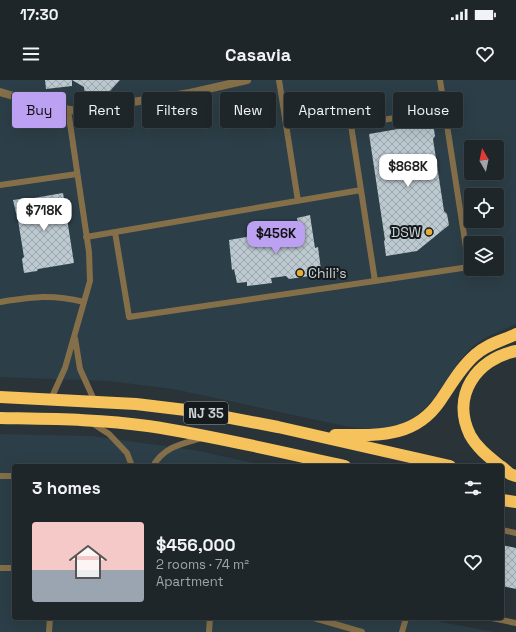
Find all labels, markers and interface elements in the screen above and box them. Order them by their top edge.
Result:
text: 17:30 [20,5,58,24]
icon: menu [20,43,42,65]
text: Casavia [225,43,291,66]
icon: heart [474,43,496,65]
chip: Buy [12,92,66,128]
chip: Rent [74,92,134,128]
chip: Filters [142,92,212,128]
chip: New [220,92,276,128]
chip: Apartment [284,92,385,128]
chip: House [393,92,463,128]
north arrow [464,140,504,180]
map controls [464,140,504,276]
pin: $868K [380,154,436,188]
text: $868K [388,158,428,175]
button: locate [464,188,504,228]
pin: $718K [16,198,72,232]
text: $718K [26,202,62,219]
pin: $456K [248,221,304,255]
place label: DSW [391,223,421,241]
text: $456K [256,225,296,242]
marker: DSW [424,227,434,237]
button: layers [464,236,504,276]
place label: Chili's [308,264,347,282]
marker: Chili's [295,268,305,278]
road number: NJ 35 [184,402,228,424]
text: 3 homes [32,477,101,499]
icon: filters [462,477,484,499]
text: $456,000 [156,534,236,556]
icon: home [64,538,112,586]
icon: heart [462,551,484,573]
text: 2 rooms · 74 m² [156,556,249,573]
text: Apartment [156,573,224,590]

